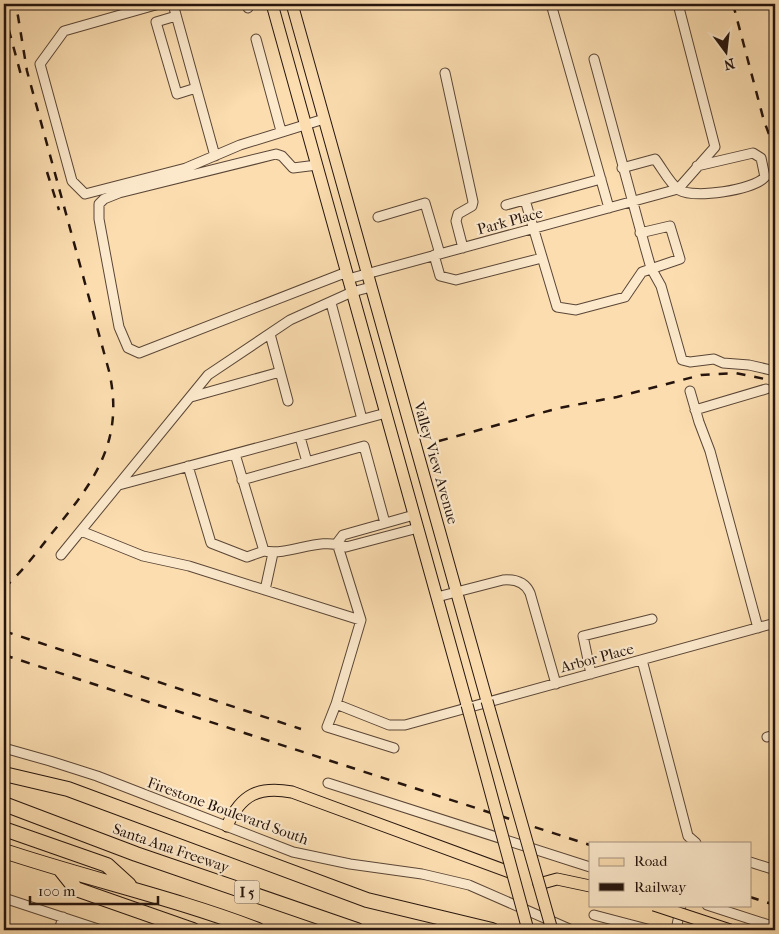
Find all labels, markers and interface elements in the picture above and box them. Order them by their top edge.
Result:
north arrow [702,28,752,78]
text: N [722,54,737,74]
street label: Park Place [475,203,545,238]
street label: Valley View Avenue [410,399,462,527]
street label: Arbor Place [557,639,636,677]
street label: Firestone Boulevard South [145,773,312,849]
street label: Santa Ana Freeway [110,820,233,877]
legend [589,842,752,906]
text: Road [634,852,668,870]
scale bar [30,874,158,906]
text: Railway [634,878,687,896]
road number: I 5 [234,880,260,904]
text: 100 m [38,882,76,900]

